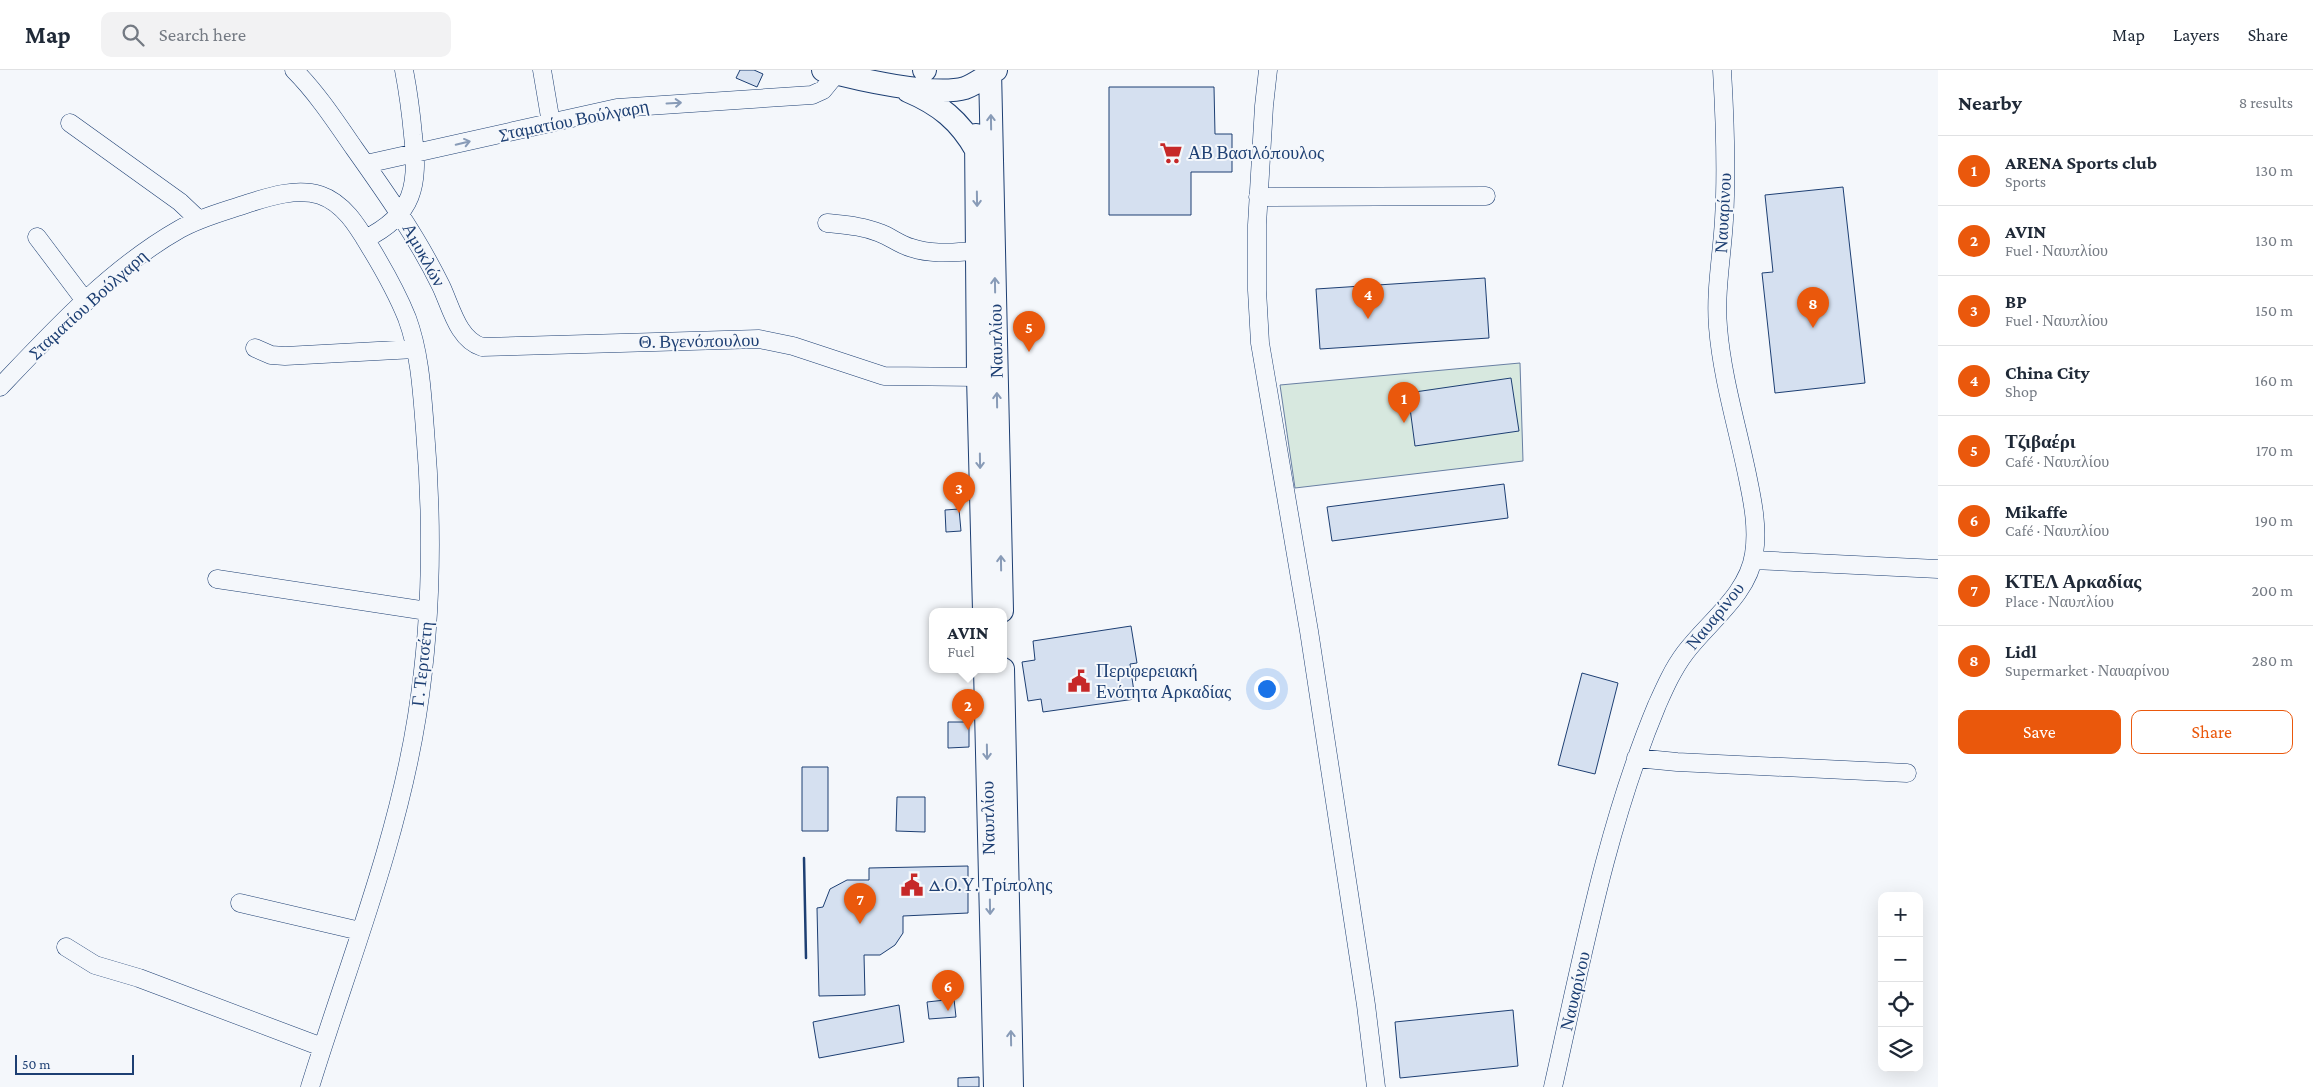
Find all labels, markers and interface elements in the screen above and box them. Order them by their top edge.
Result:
search box [101,12,451,57]
text: Map [25,21,71,48]
icon: search [119,21,147,49]
text: Search here [159,24,246,45]
text: Map [2112,25,2145,45]
text: Layers [2173,25,2220,45]
text: Share [2248,25,2288,45]
text: Nearby [1958,91,2022,115]
text: 8 results [2239,94,2293,111]
street label: Σταματίου Βούλγαρη [497,96,651,144]
one-way arrow [666,98,682,107]
one-way arrow [987,115,996,131]
one-way arrow [454,138,470,147]
supermarket icon: ΑΒ Βασιλόπουλος [1158,140,1184,166]
place label: ΑΒ Βασιλόπουλος [1188,143,1324,163]
text: ARENA Sports club [2005,152,2157,173]
text: 1 [1971,162,1977,179]
text: 130 m [2255,162,2293,179]
street label: Ναυαρίνου [1711,172,1735,254]
text: Sports [2005,173,2046,190]
one-way arrow [972,190,982,206]
street label: Αμυκλών [398,220,450,290]
text: AVIN [2005,221,2046,242]
text: 2 [1970,232,1978,249]
text: 130 m [2255,232,2293,249]
text: Fuel · Ναυπλίου [2005,242,2108,259]
street label: Σταματίου Βούλγαρη [25,246,151,362]
one-way arrow [990,277,999,293]
pin: 4 [1352,278,1384,319]
pin: 8 [1797,287,1829,328]
text: BP [2005,291,2027,312]
text: 3 [1970,302,1978,319]
text: 150 m [2255,302,2293,319]
street label: Ναυπλίου [985,304,1007,378]
pin: 5 [1013,311,1045,352]
text: Fuel · Ναυπλίου [2005,312,2108,329]
street label: Θ. Βγενόπουλου [639,330,760,352]
text: China City [2005,362,2090,383]
text: 4 [1970,372,1978,389]
text: 160 m [2255,372,2293,389]
pin: 1 [1388,382,1420,423]
text: Shop [2005,383,2037,400]
one-way arrow [992,392,1002,408]
text: Τζιβαέρι [2005,431,2076,452]
text: 5 [1970,442,1978,459]
text: 170 m [2256,442,2293,459]
one-way arrow [976,452,985,468]
text: Café · Ναυπλίου [2005,453,2109,470]
pin: 3 [943,472,975,513]
text: Mikaffe [2005,501,2067,522]
text: 6 [1970,512,1978,529]
text: 190 m [2255,512,2293,529]
text: Café · Ναυπλίου [2005,522,2109,539]
one-way arrow [996,555,1005,571]
text: ΚΤΕΛ Αρκαδίας [2005,571,2141,592]
street label: Ναυαρίνου [1682,578,1748,654]
text: 7 [1970,582,1978,599]
text: 200 m [2251,582,2293,599]
text: Place · Ναυπλίου [2005,593,2114,610]
popup [929,608,1007,673]
street label: Γ. Τερτσέτη [408,621,436,707]
text: AVIN [947,622,989,643]
text: Lidl [2005,641,2037,662]
text: Fuel [947,643,975,660]
text: 8 [1969,652,1979,669]
text: 280 m [2252,652,2293,669]
place label: Περιφερειακή Ενότητα Αρκαδίας [1096,661,1231,702]
text: Supermarket · Ναυαρίνου [2005,662,2169,679]
public building icon: Περιφερειακή Ενότητα Αρκαδίας [1066,668,1092,694]
your location [1254,676,1280,702]
pin: 2 [952,689,984,730]
button: Save [1958,710,2121,754]
button: Share [2131,710,2293,754]
one-way arrow [982,744,992,760]
street label: Ναυπλίου [977,781,999,855]
public building icon: Δ.Ο.Υ. Τρίπολης [899,872,925,898]
place label: Δ.Ο.Υ. Τρίπολης [929,875,1052,895]
pin: 7 [844,883,876,924]
map controls [1878,892,1923,1072]
button: + [1878,892,1923,937]
one-way arrow [986,899,995,915]
button: − [1878,937,1923,982]
street label: Ναυαρίνου [1556,949,1594,1033]
pin: 6 [932,970,964,1011]
button: locate [1878,982,1923,1027]
button: layers [1878,1027,1923,1072]
one-way arrow [1006,1031,1016,1047]
scale bar [15,1052,134,1075]
text: 50 m [22,1056,50,1072]

